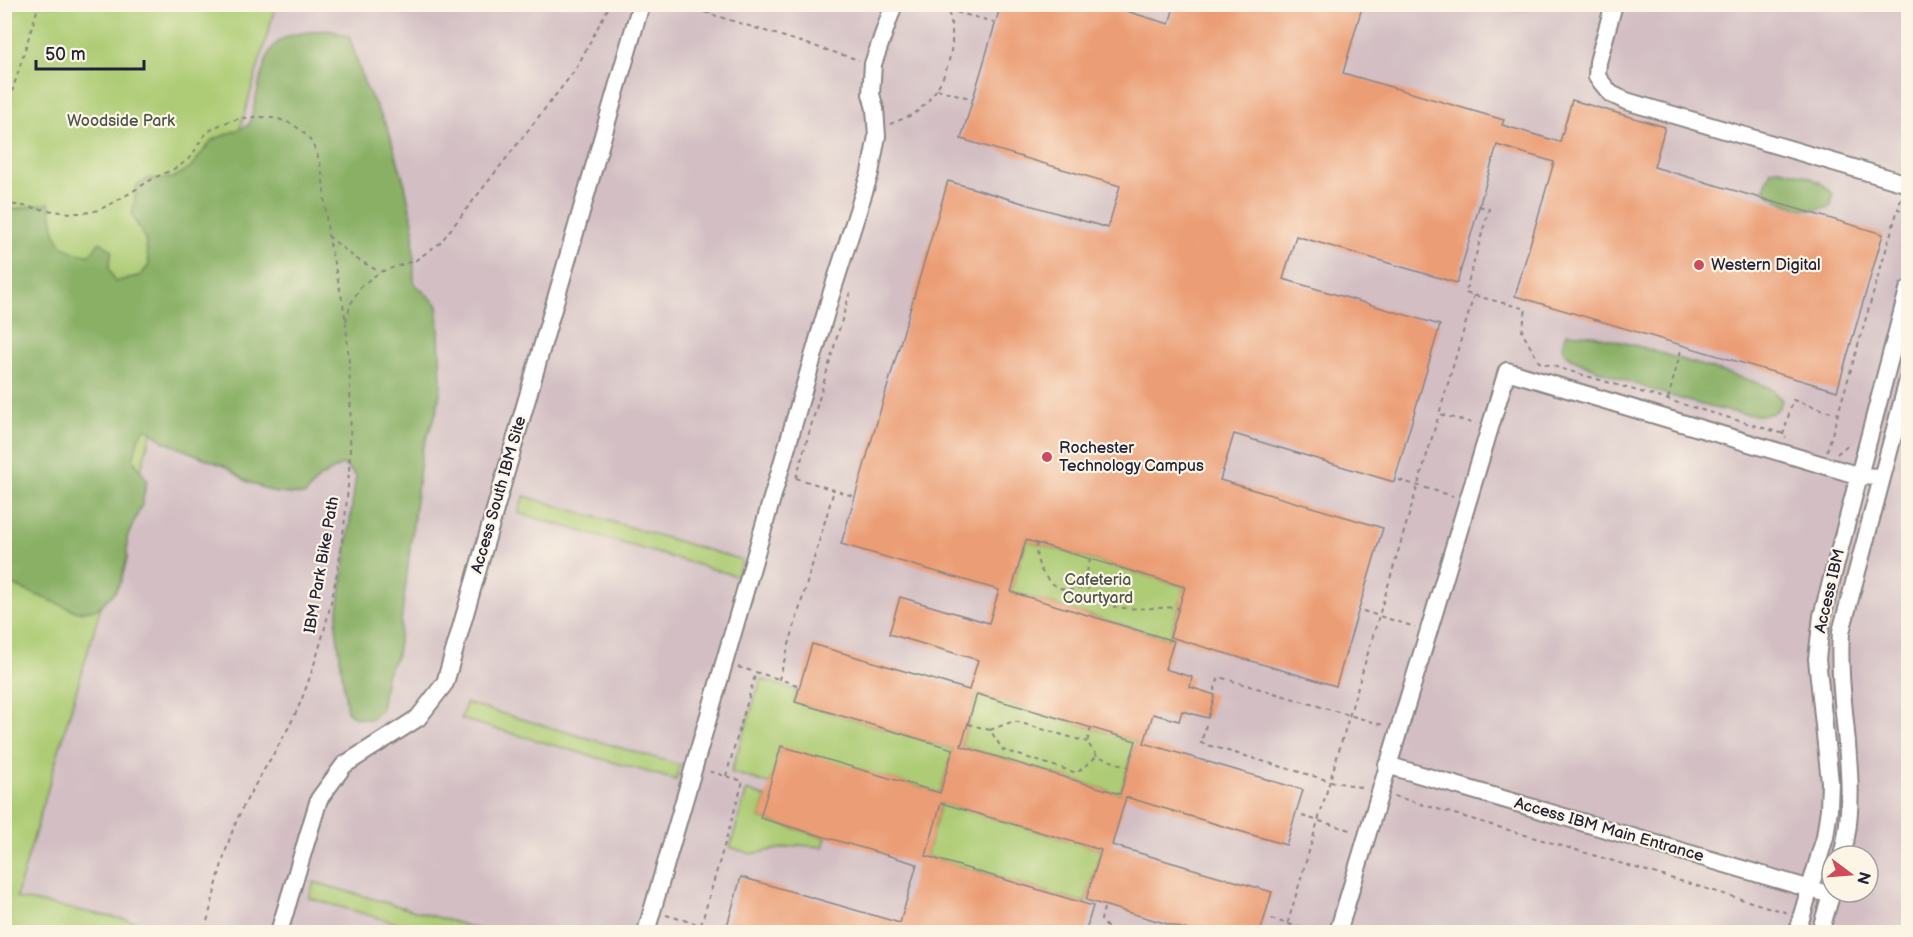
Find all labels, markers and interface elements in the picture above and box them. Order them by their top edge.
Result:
scale bar [36,33,144,71]
text: 50 m [45,44,86,65]
park label: Woodside Park [67,112,175,131]
place label: Western Digital [1711,256,1821,275]
marker: Western Digital [1692,258,1706,272]
street label: Access South IBM Site [467,414,531,576]
place label: Rochester Technology Campus [1059,439,1204,476]
marker: Rochester Technology Campus [1040,450,1054,464]
street label: IBM Park Bike Path [301,495,343,635]
street label: Access IBM [1811,547,1849,635]
park label: Cafeteria Courtyard [1063,571,1133,608]
street label: Access IBM Main Entrance [1512,794,1706,866]
north arrow [1820,844,1880,904]
text: N [1852,869,1874,886]

